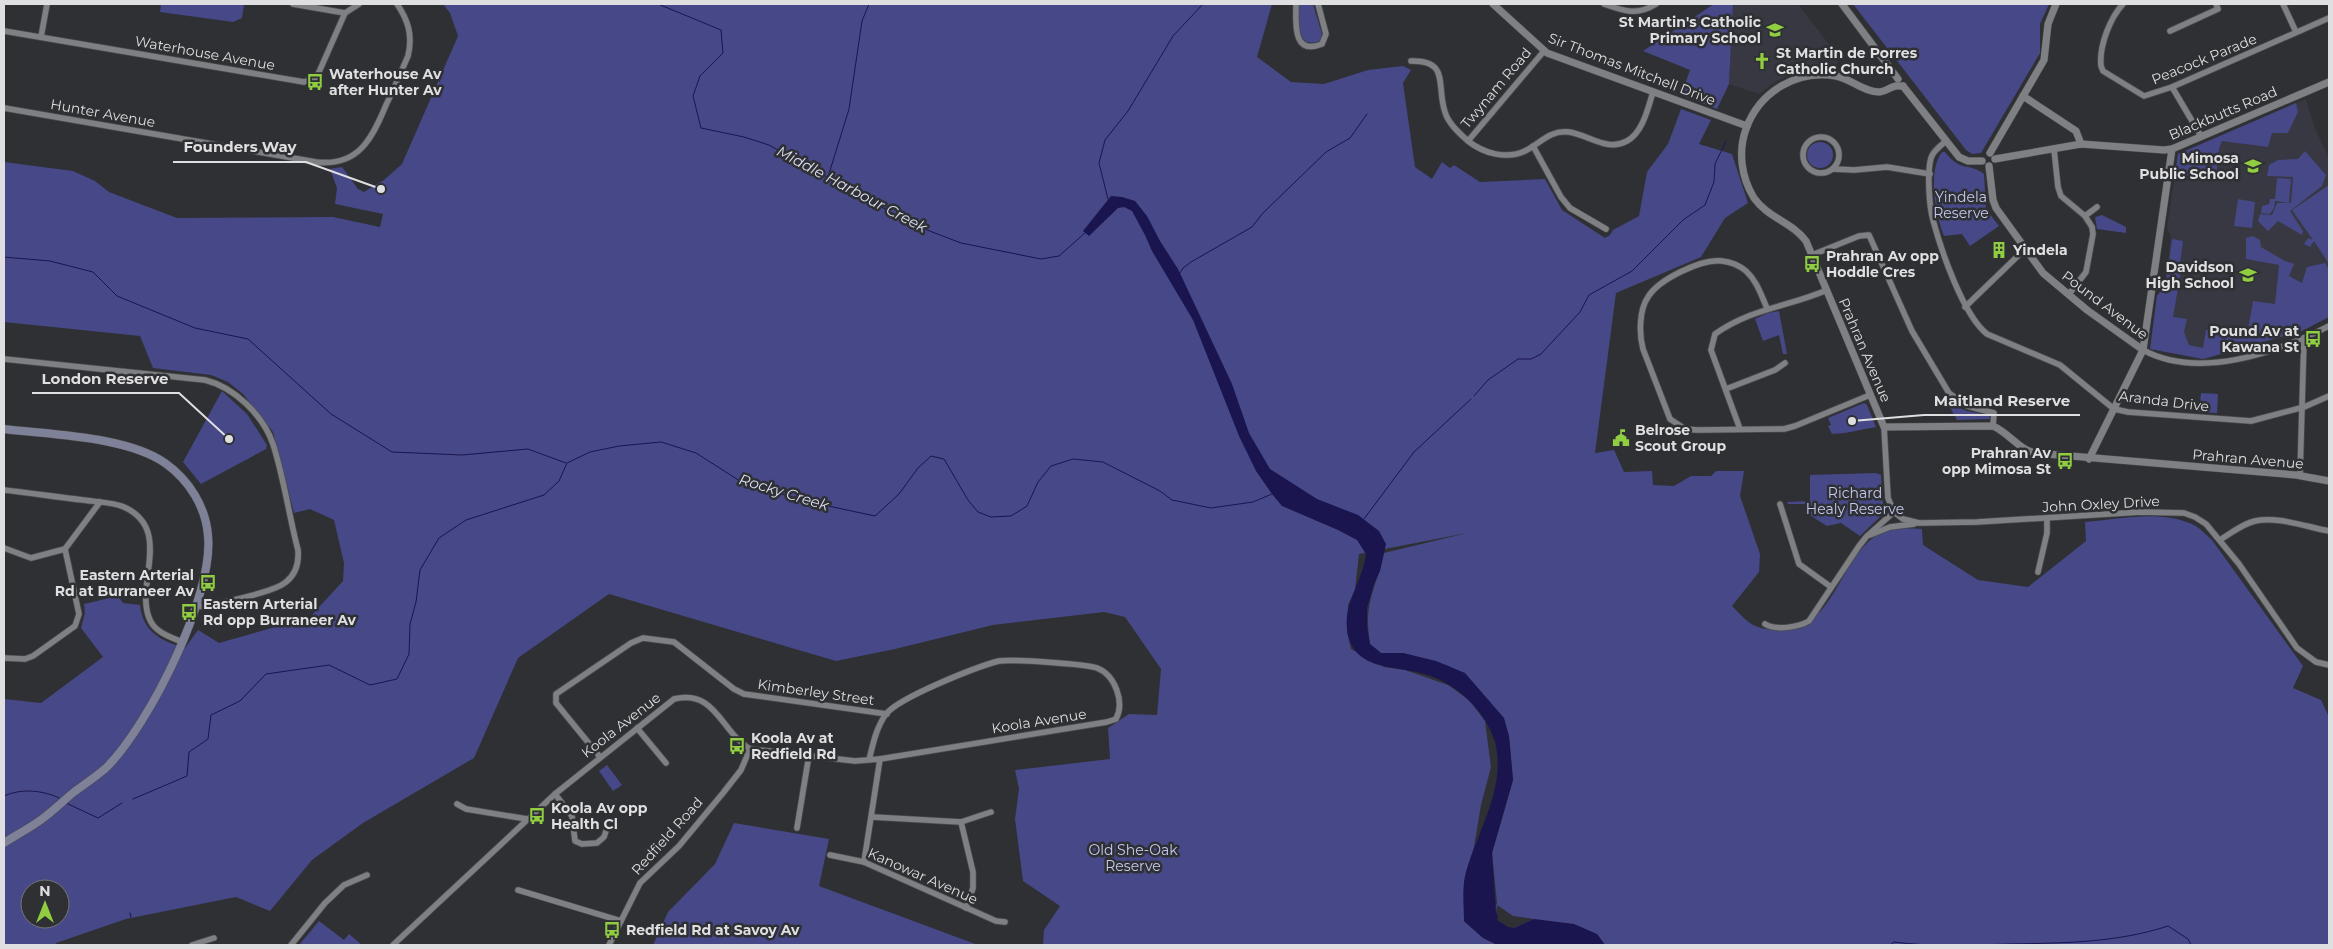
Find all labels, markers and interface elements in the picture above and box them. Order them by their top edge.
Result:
place label: St Martin's Catholic Primary School [1619,13,1762,47]
school or university icon: St Martin's Catholic Primary School [1765,20,1785,40]
street label: Sir Thomas Mitchell Drive [1546,29,1718,109]
street label: Peacock Parade [2149,30,2259,88]
street label: Waterhouse Avenue [134,32,276,74]
street label: Twynam Road [1457,44,1535,132]
place label: St Martin de Porres Catholic Church [1776,44,1918,78]
church icon: St Martin de Porres Catholic Church [1752,51,1772,71]
place label: Waterhouse Av after Hunter Av [329,65,442,99]
bus stop icon: Waterhouse Av after Hunter Av [305,72,325,92]
street label: Blackbutts Road [2166,82,2280,144]
street label: Hunter Avenue [49,95,157,131]
callout: Founders Way [173,132,306,162]
text: Founders Way [183,137,298,156]
water label: Middle Harbour Creek [774,141,931,237]
place label: Mimosa Public School [2139,149,2239,183]
school or university icon: Mimosa Public School [2243,156,2263,176]
park label: Yindela Reserve [1933,188,1989,222]
building icon: Yindela [1989,240,2009,260]
place label: Yindela [2012,241,2068,259]
place label: Prahran Av opp Hoddle Cres [1826,247,1939,281]
bus stop icon: Prahran Av opp Hoddle Cres [1802,254,1822,274]
place label: Davidson High School [2146,258,2234,292]
school or university icon: Davidson High School [2238,265,2258,285]
street label: Pound Avenue [2058,267,2152,343]
street label: Prahran Avenue [1835,295,1895,405]
place label: Pound Av at Kawana St [2209,322,2299,356]
bus stop icon: Pound Av at Kawana St [2303,329,2323,349]
callout: London Reserve [32,363,179,393]
text: London Reserve [42,369,168,388]
callout: Maitland Reserve [1924,385,2080,415]
street label: Aranda Drive [2118,387,2210,415]
text: Maitland Reserve [1934,391,2070,410]
place label: Belrose Scout Group [1635,421,1726,455]
public building icon: Belrose Scout Group [1611,428,1631,448]
place label: Prahran Av opp Mimosa St [1942,444,2052,478]
street label: Prahran Avenue [2192,445,2304,473]
bus stop icon: Prahran Av opp Mimosa St [2055,451,2075,471]
water label: Rocky Creek [737,469,832,515]
park label: Richard Healy Reserve [1806,484,1904,518]
street label: John Oxley Drive [2041,492,2160,516]
place label: Eastern Arterial Rd at Burraneer Av [55,566,195,600]
bus stop icon: Eastern Arterial Rd at Burraneer Av [198,573,218,593]
place label: Eastern Arterial Rd opp Burraneer Av [203,595,357,629]
bus stop icon: Eastern Arterial Rd opp Burraneer Av [179,602,199,622]
street label: Kimberley Street [756,675,876,709]
street label: Koola Avenue [578,688,664,762]
street label: Koola Avenue [990,705,1088,737]
place label: Koola Av at Redfield Rd [751,729,836,763]
bus stop icon: Koola Av at Redfield Rd [727,736,747,756]
street label: Redfield Road [627,793,707,879]
place label: Koola Av opp Health Cl [551,799,648,833]
bus stop icon: Koola Av opp Health Cl [527,806,547,826]
park label: Old She-Oak Reserve [1088,841,1178,875]
street label: Kanowar Avenue [865,844,981,908]
north arrow [20,879,70,929]
text: N [39,882,51,900]
bus stop icon: Redfield Rd at Savoy Av [602,920,622,940]
place label: Redfield Rd at Savoy Av [626,921,800,939]

